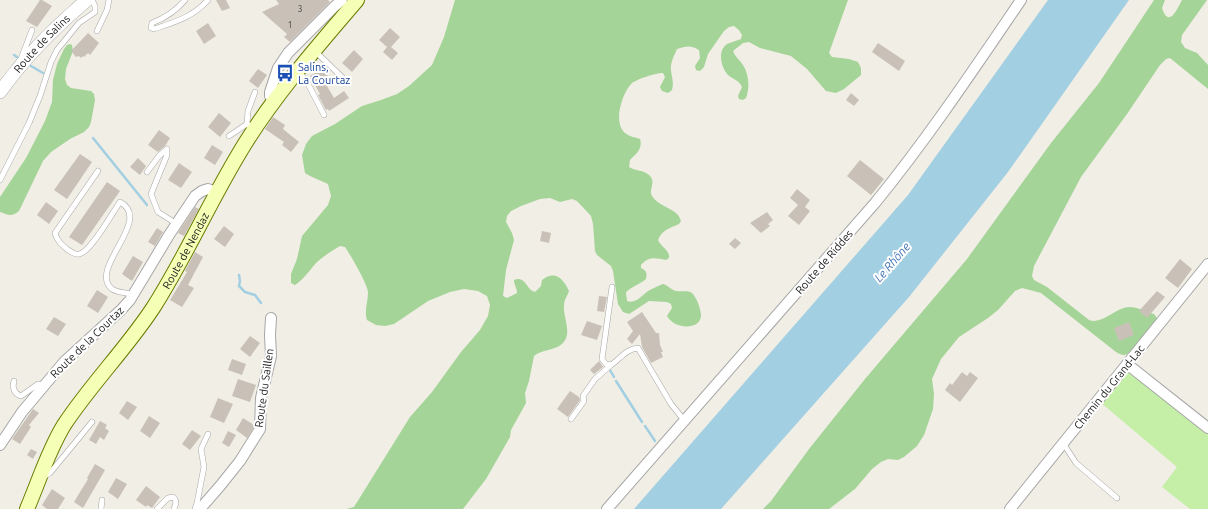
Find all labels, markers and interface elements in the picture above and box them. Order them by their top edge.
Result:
house number: 3 [297,4,303,14]
street label: Route de Salins [11,12,72,75]
house number: 1 [287,20,293,30]
place label: Salins, La Courtaz [298,61,350,86]
bus stop icon: Salins, La Courtaz [275,63,295,83]
street label: Route de Nendaz [160,210,211,291]
street label: Route de Riddes [793,227,855,296]
water label: Le Rhône [872,240,912,284]
street label: Route de la Courtaz [48,304,126,380]
street label: Chemin du Grand-Lac [1071,343,1147,431]
street label: Route du Saillen [252,348,276,428]

